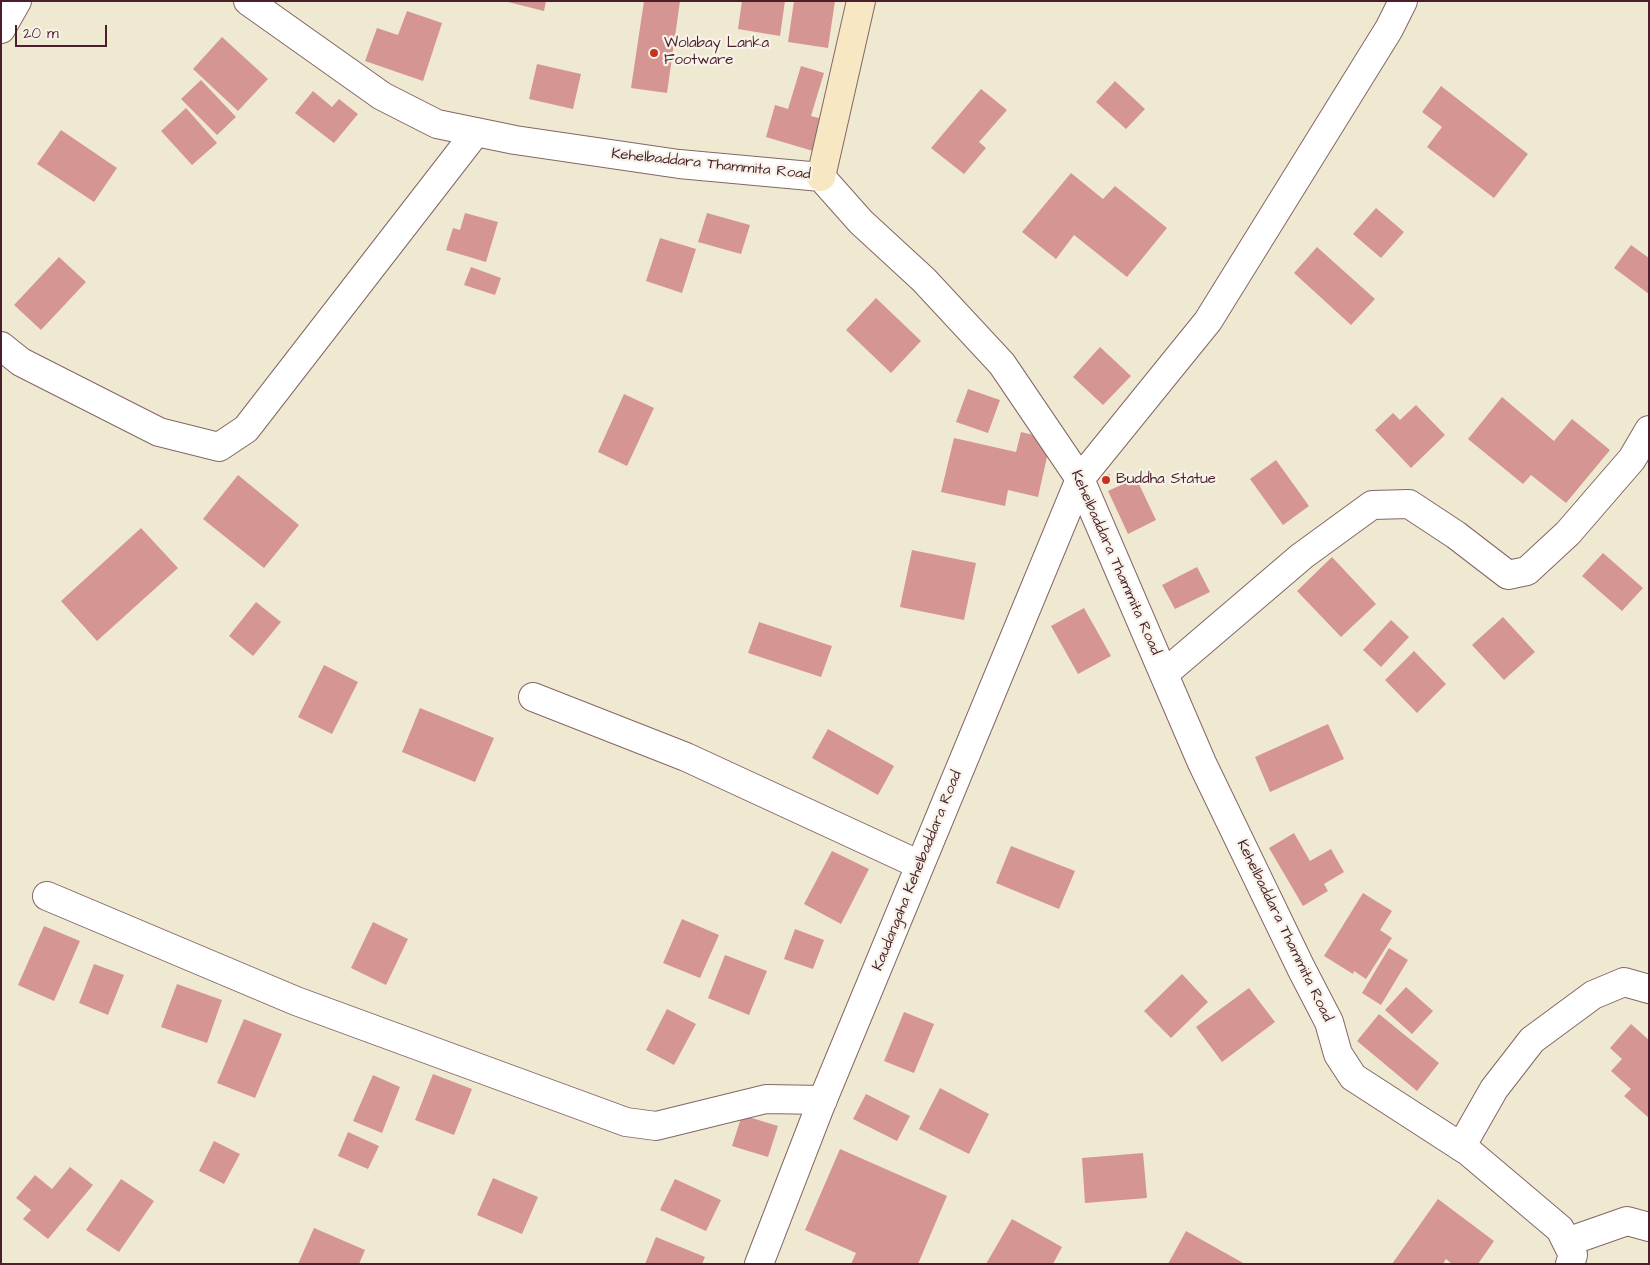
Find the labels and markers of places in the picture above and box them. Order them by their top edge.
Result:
place label: Wolabay Lanka Footware [664,35,769,70]
marker: Wolabay Lanka Footware [648,47,660,59]
place label: Buddha Statue [1116,471,1216,489]
marker: Buddha Statue [1100,474,1112,486]

